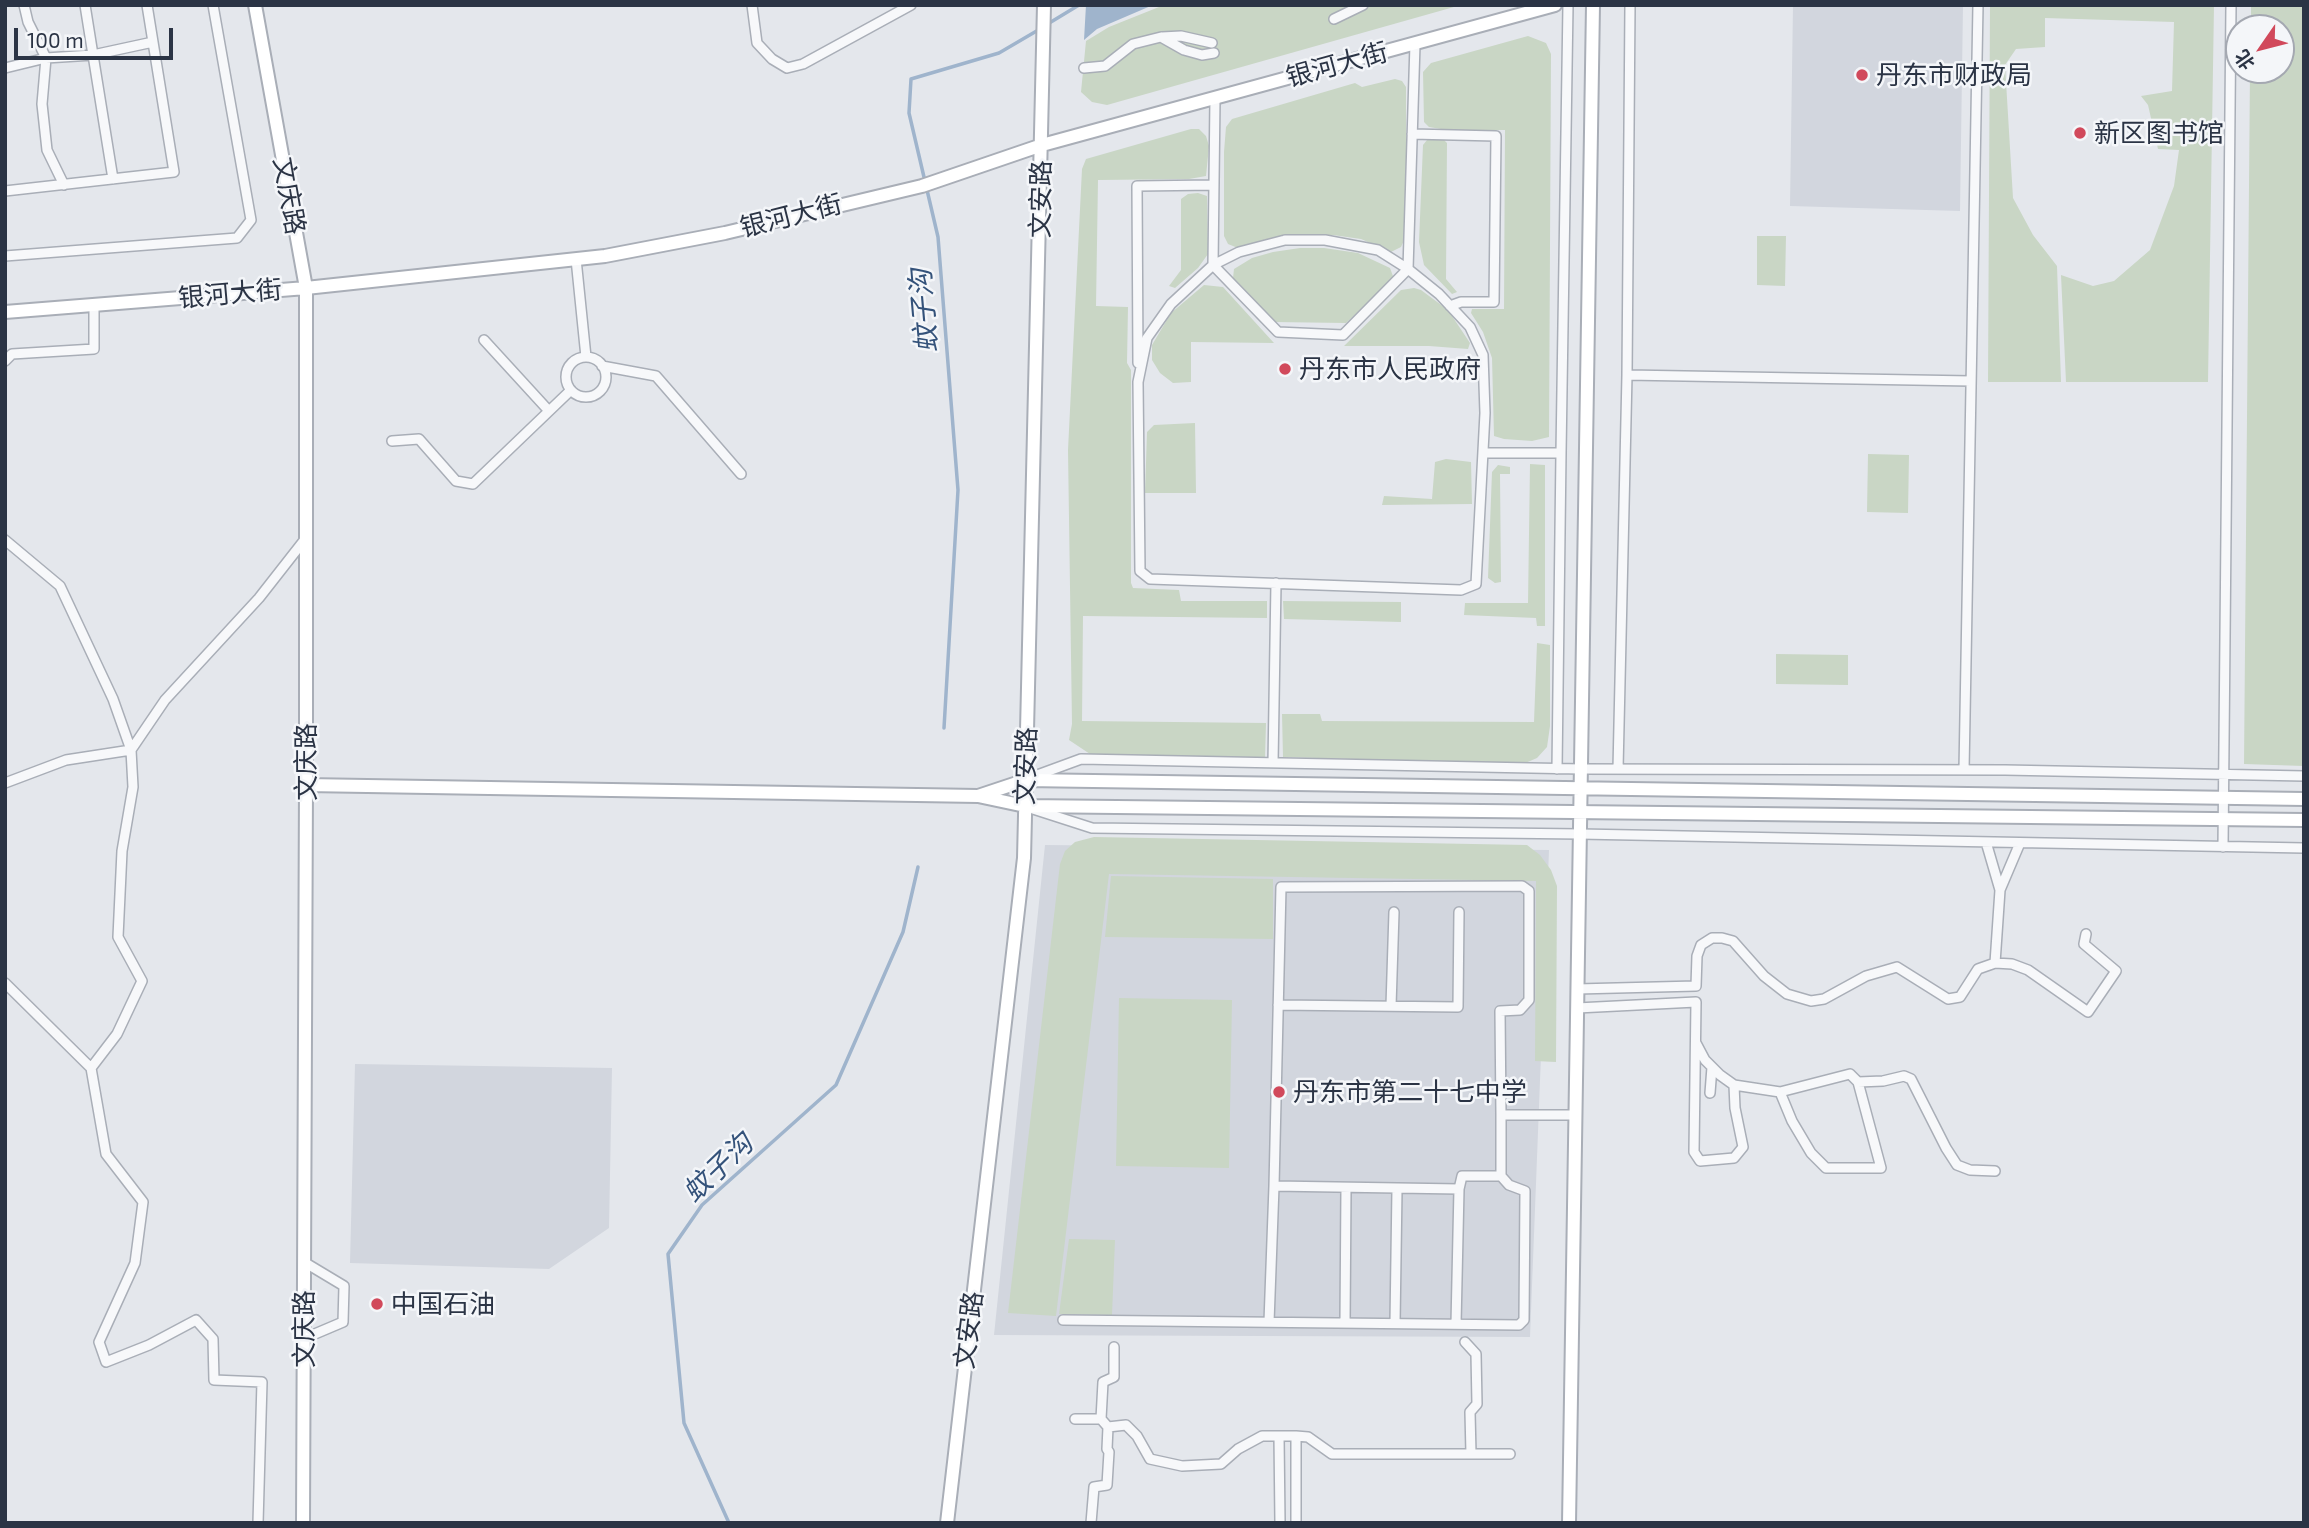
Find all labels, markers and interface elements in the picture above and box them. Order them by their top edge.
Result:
scale bar [18,14,177,58]
north arrow [2225,14,2295,84]
text: 100 m [27,27,84,52]
street label: 银河大街 [1283,36,1391,94]
text: 北 [2229,46,2259,75]
place label: 丹东市财政局 [1876,59,2032,91]
marker: 丹东市财政局 [1854,67,1870,83]
place label: 新区图书馆 [2094,117,2224,149]
marker: 新区图书馆 [2072,125,2088,141]
street label: 文庆路 [267,155,311,237]
street label: 文安路 [1025,160,1057,238]
street label: 银河大街 [737,188,845,244]
water label: 蚊子沟 [904,268,944,354]
street label: 银河大街 [177,274,283,314]
place label: 丹东市人民政府 [1299,353,1481,385]
marker: 丹东市人民政府 [1277,361,1293,377]
street label: 文庆路 [290,723,322,801]
street label: 文安路 [1009,726,1043,806]
place label: 丹东市第二十七中学 [1293,1076,1527,1108]
marker: 丹东市第二十七中学 [1271,1084,1287,1100]
water label: 蚊子沟 [676,1127,760,1209]
place label: 中国石油 [391,1288,495,1320]
street label: 文安路 [949,1289,989,1371]
street label: 文庆路 [288,1290,320,1368]
marker: 中国石油 [369,1296,385,1312]

